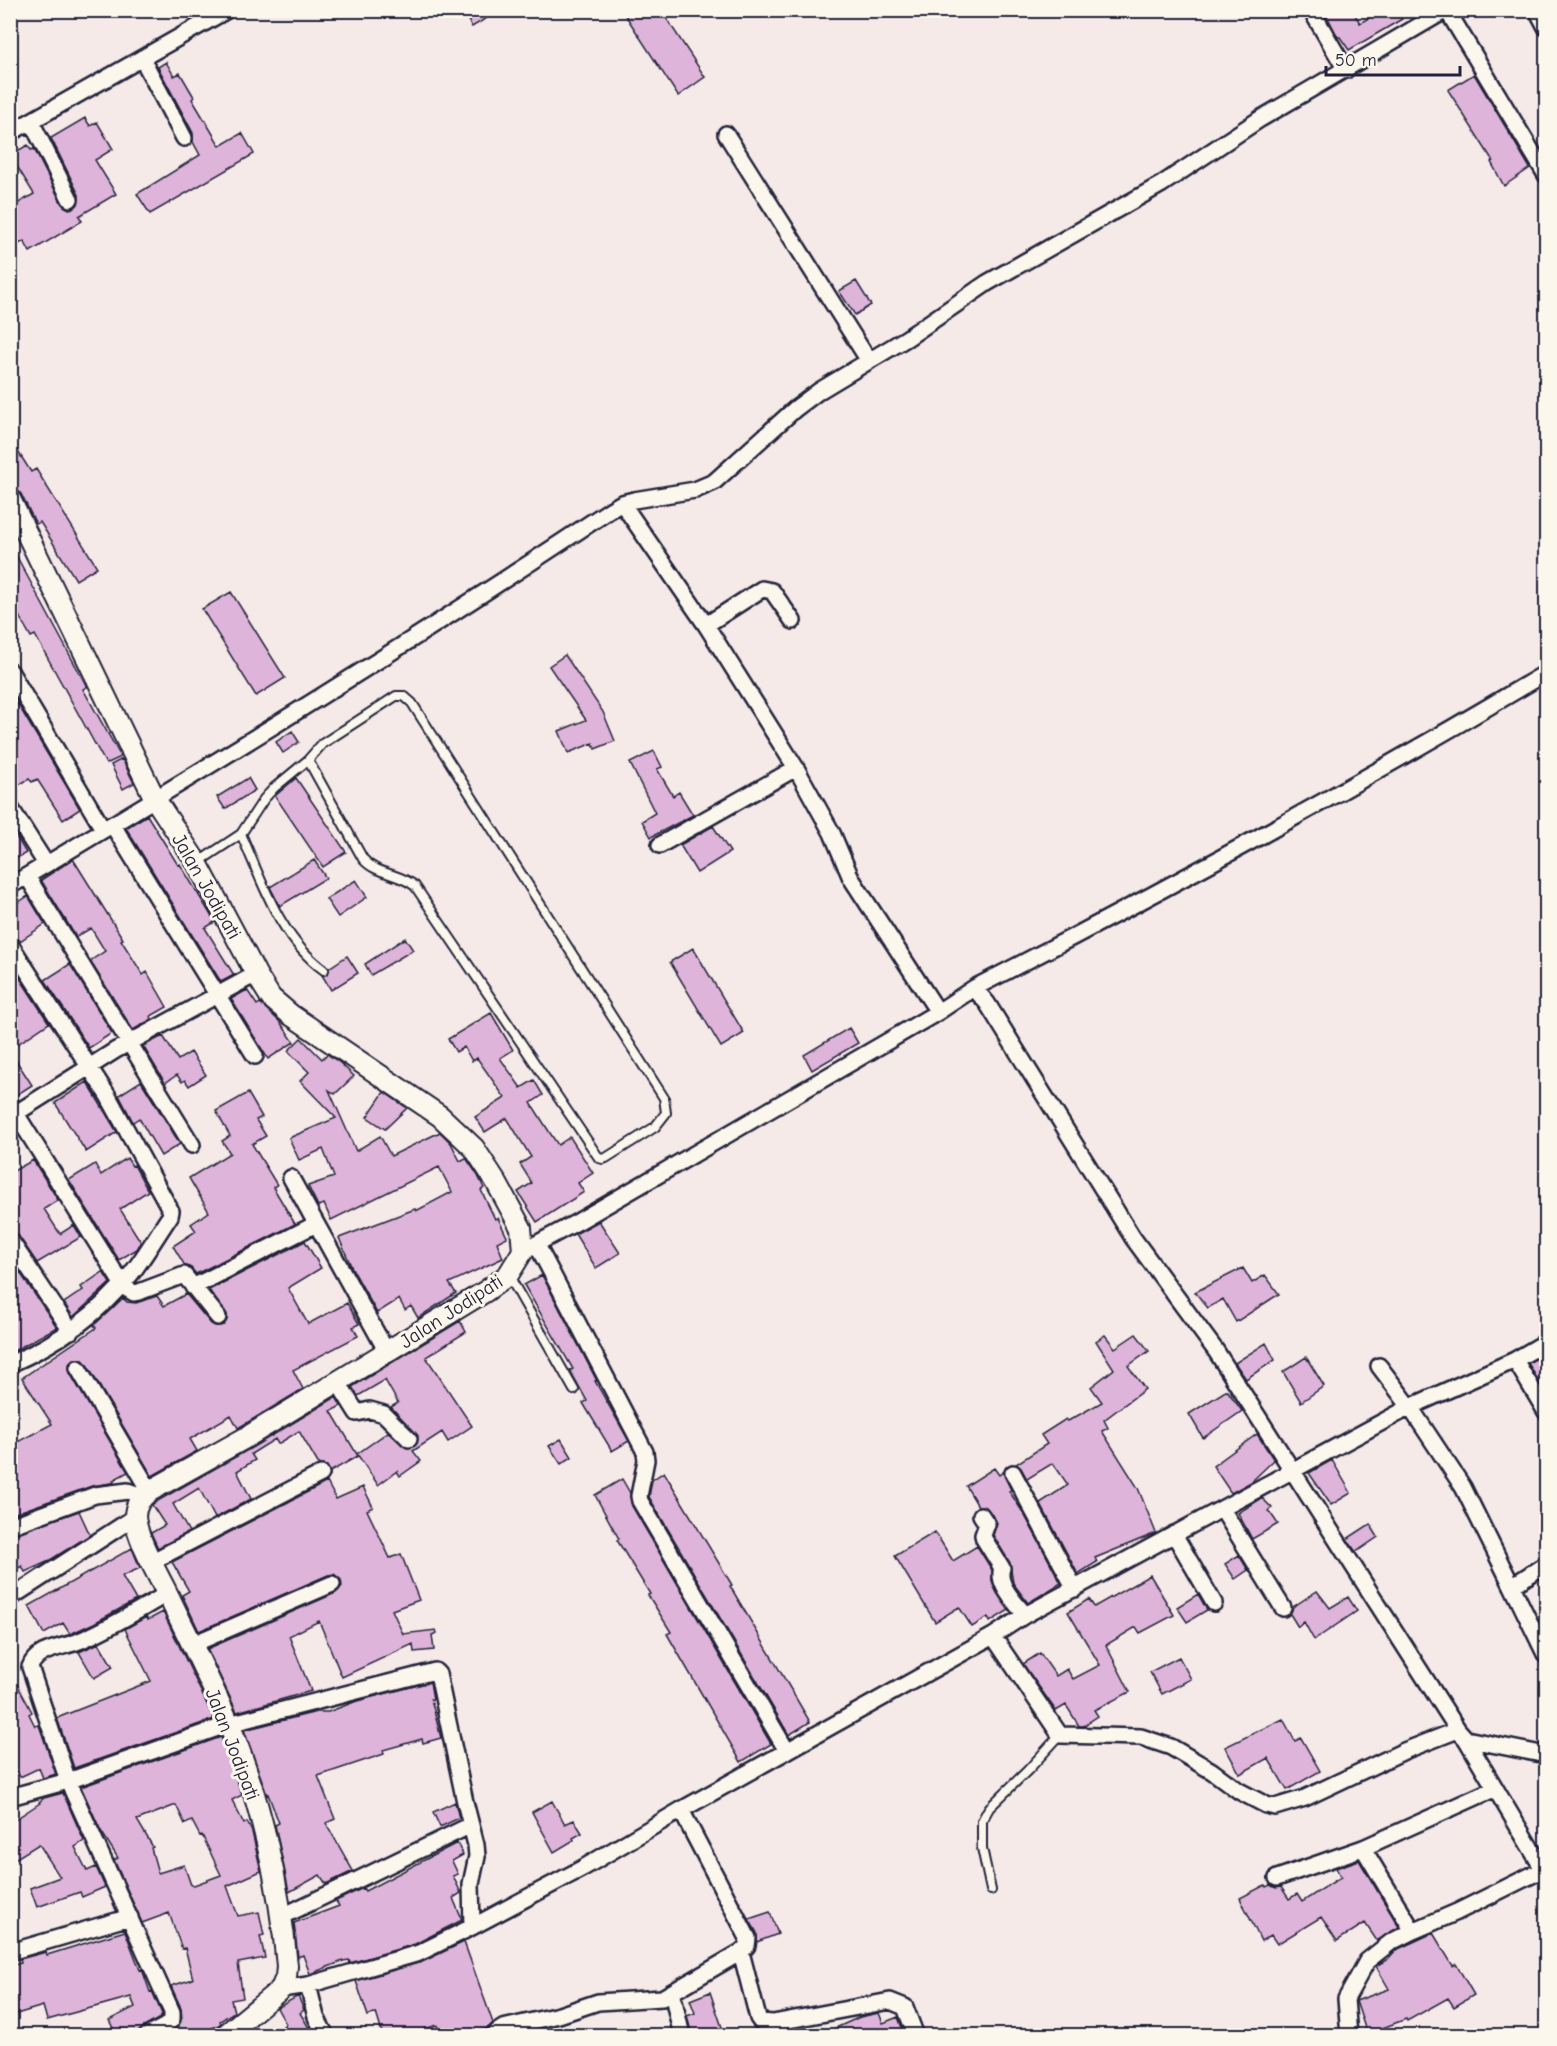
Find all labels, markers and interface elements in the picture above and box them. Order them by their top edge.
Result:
scale bar [1326,39,1460,77]
text: 50 m [1335,50,1377,71]
street label: Jalan Jodipati [167,829,246,943]
street label: Jalan Jodipati [396,1270,507,1353]
street label: Jalan Jodipati [201,1685,264,1803]

